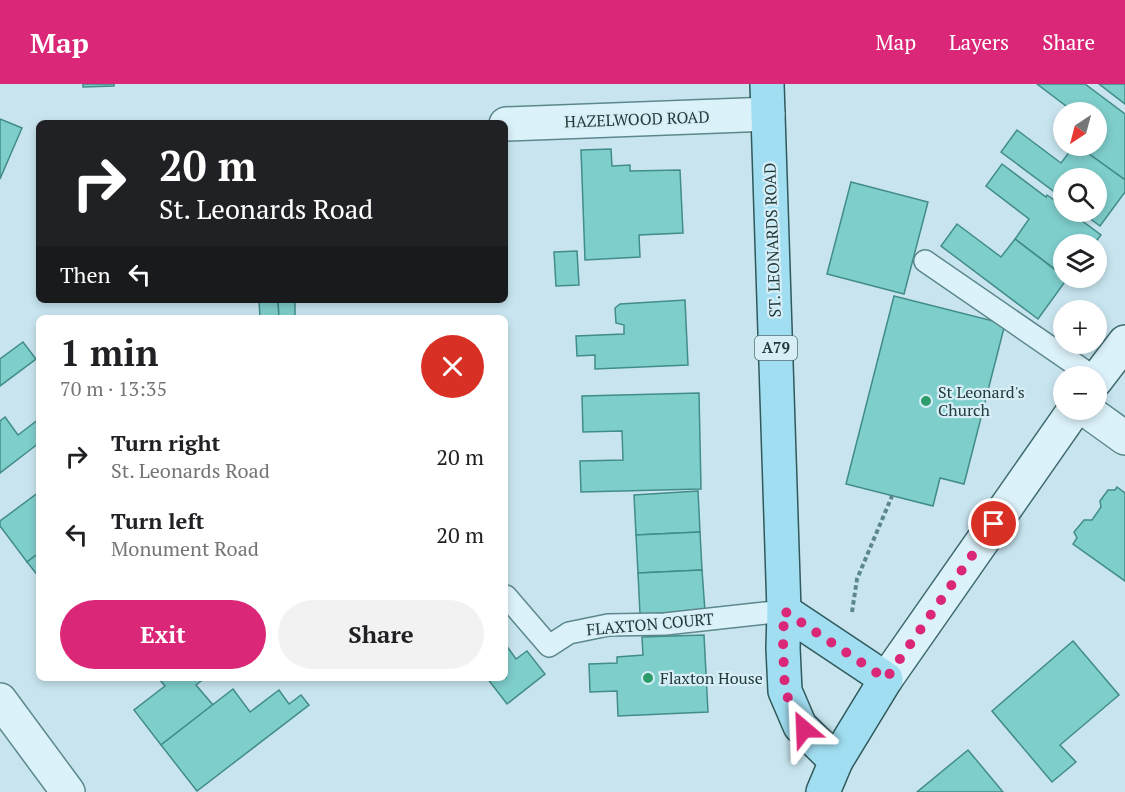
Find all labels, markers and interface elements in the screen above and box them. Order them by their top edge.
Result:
text: Map [30,24,89,61]
text: Map [875,28,916,56]
text: Layers [949,28,1009,56]
text: Share [1042,28,1095,56]
north arrow [1053,102,1107,156]
map controls [1053,102,1107,420]
street label: HAZELWOOD ROAD [564,105,710,133]
text: 20 m [159,137,257,193]
icon: right [60,144,138,222]
street label: ST. LEONARDS ROAD [758,162,786,318]
button: search [1053,168,1107,222]
text: St. Leonards Road [159,191,373,227]
button: layers [1053,234,1107,288]
icon: left [123,258,156,291]
text: Then [60,260,111,289]
button: + [1053,300,1107,354]
text: 1 min [60,329,158,376]
button: close [421,335,484,398]
road number: A79 [755,336,797,360]
button: − [1053,366,1107,420]
text: 70 m · 13:35 [60,375,167,402]
place label: St Leonard's Church [938,381,1025,421]
marker: St Leonard's Church [919,394,933,408]
text: Turn right [111,428,220,457]
icon: right [60,440,93,473]
text: 20 m [436,442,484,471]
text: St. Leonards Road [111,457,270,484]
pin [968,498,1019,549]
text: Turn left [111,506,204,535]
icon: arrive [977,507,1010,540]
icon: left [60,518,93,551]
text: 20 m [436,520,484,549]
text: Monument Road [111,535,259,562]
button: Exit [60,600,266,669]
button: Share [278,600,484,669]
street label: FLAXTON COURT [586,607,715,641]
place label: Flaxton House [660,667,763,689]
marker: Flaxton House [641,671,655,685]
position arrow [772,697,836,761]

